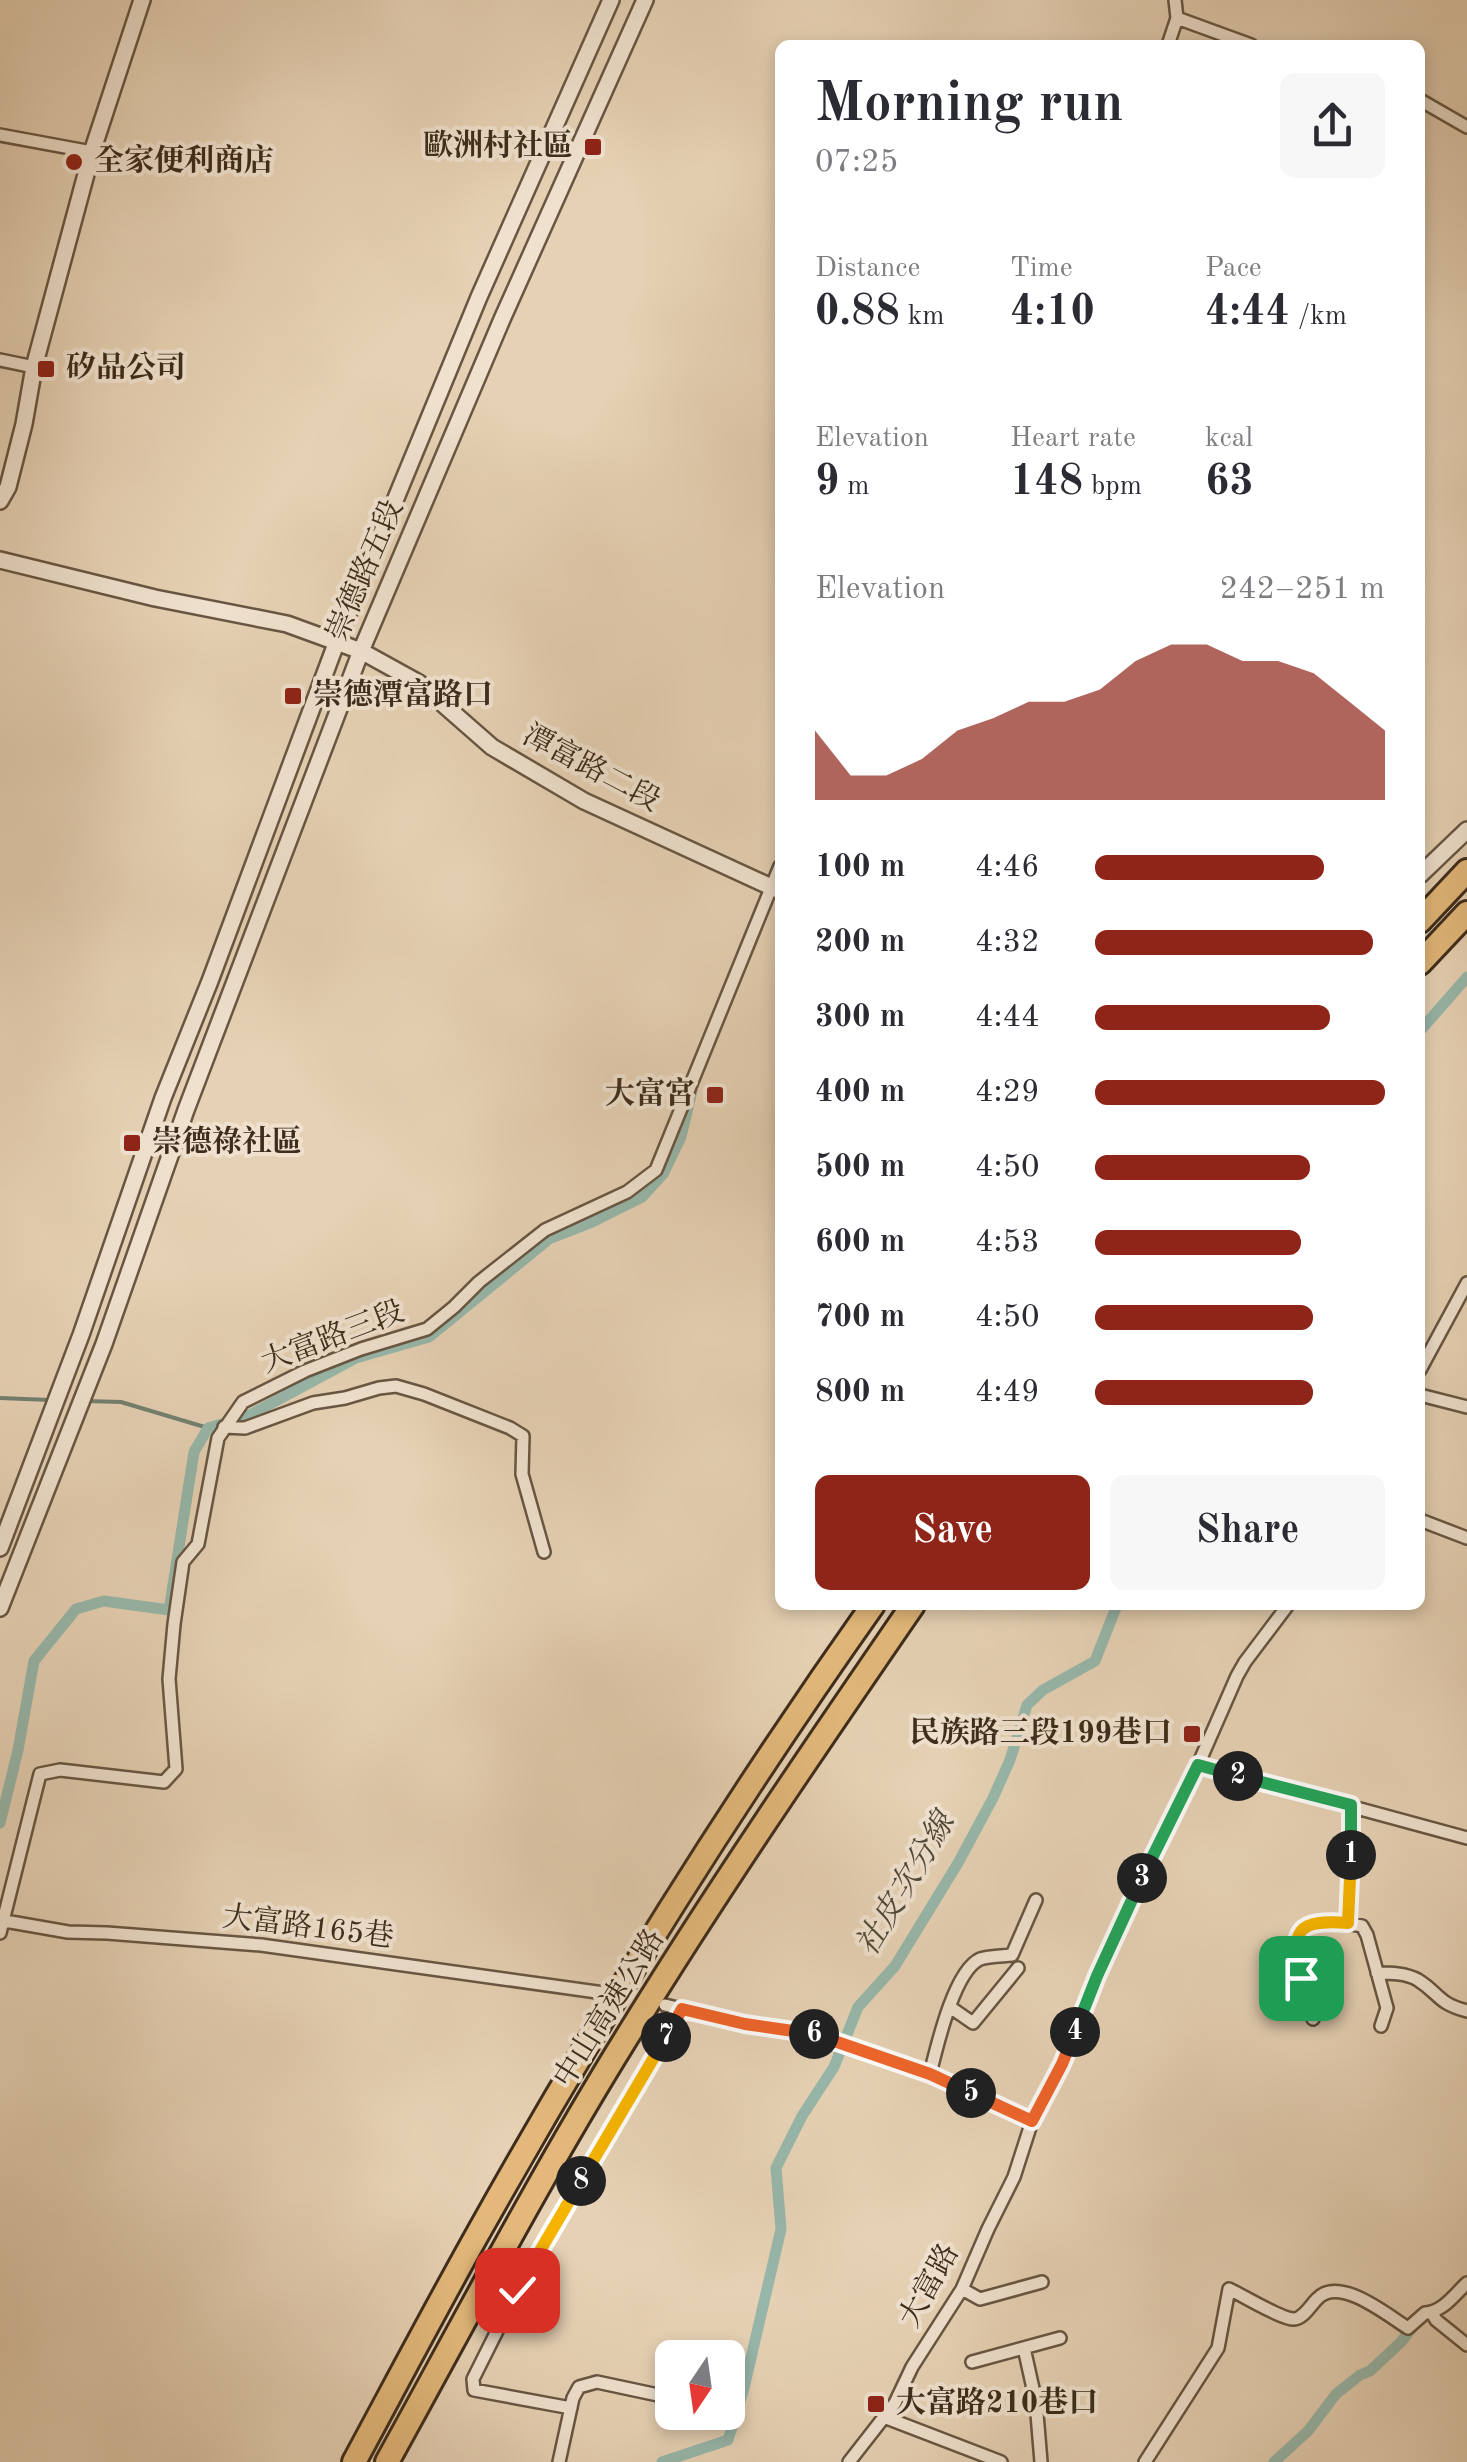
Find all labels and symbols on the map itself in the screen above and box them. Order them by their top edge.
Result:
place label: 歐洲村社區 [423,129,573,162]
marker: 歐洲村社區 [582,136,604,158]
place label: 全家便利商店 [94,143,274,177]
marker: 全家便利商店 [63,151,85,173]
place label: 矽品公司 [66,351,186,384]
marker: 矽品公司 [35,358,57,380]
street label: 崇德路五段 [320,495,409,646]
place label: 崇德潭富路口 [313,677,493,711]
marker: 崇德潭富路口 [282,685,304,707]
street label: 潭富路二段 [518,718,666,817]
place label: 大富宮 [605,1076,695,1110]
marker: 大富宮 [704,1084,726,1106]
place label: 崇德祿社區 [152,1125,302,1158]
marker: 崇德祿社區 [121,1132,143,1154]
street label: 大富路三段 [257,1294,408,1379]
place label: 民族路三段199巷口 [910,1716,1172,1749]
marker: 民族路三段199巷口 [1181,1723,1203,1745]
pin: 2 [1213,1751,1263,1801]
water label: 社皮次分線 [850,1804,963,1962]
pin: 1 [1326,1830,1376,1880]
pin: 3 [1117,1853,1167,1903]
street label: 大富路165巷 [221,1900,396,1953]
street label: 中山高速公路 [547,1923,670,2093]
pin [1259,1936,1344,2021]
pin: 4 [1050,2007,1100,2057]
pin: 6 [789,2009,839,2059]
pin: 7 [641,2012,691,2062]
pin: 5 [946,2068,996,2118]
pin: 8 [556,2156,606,2206]
street label: 大富路 [892,2238,965,2333]
pin [475,2248,560,2333]
north arrow [655,2340,745,2430]
place label: 大富路210巷口 [896,2385,1098,2419]
marker: 大富路210巷口 [865,2393,887,2415]

